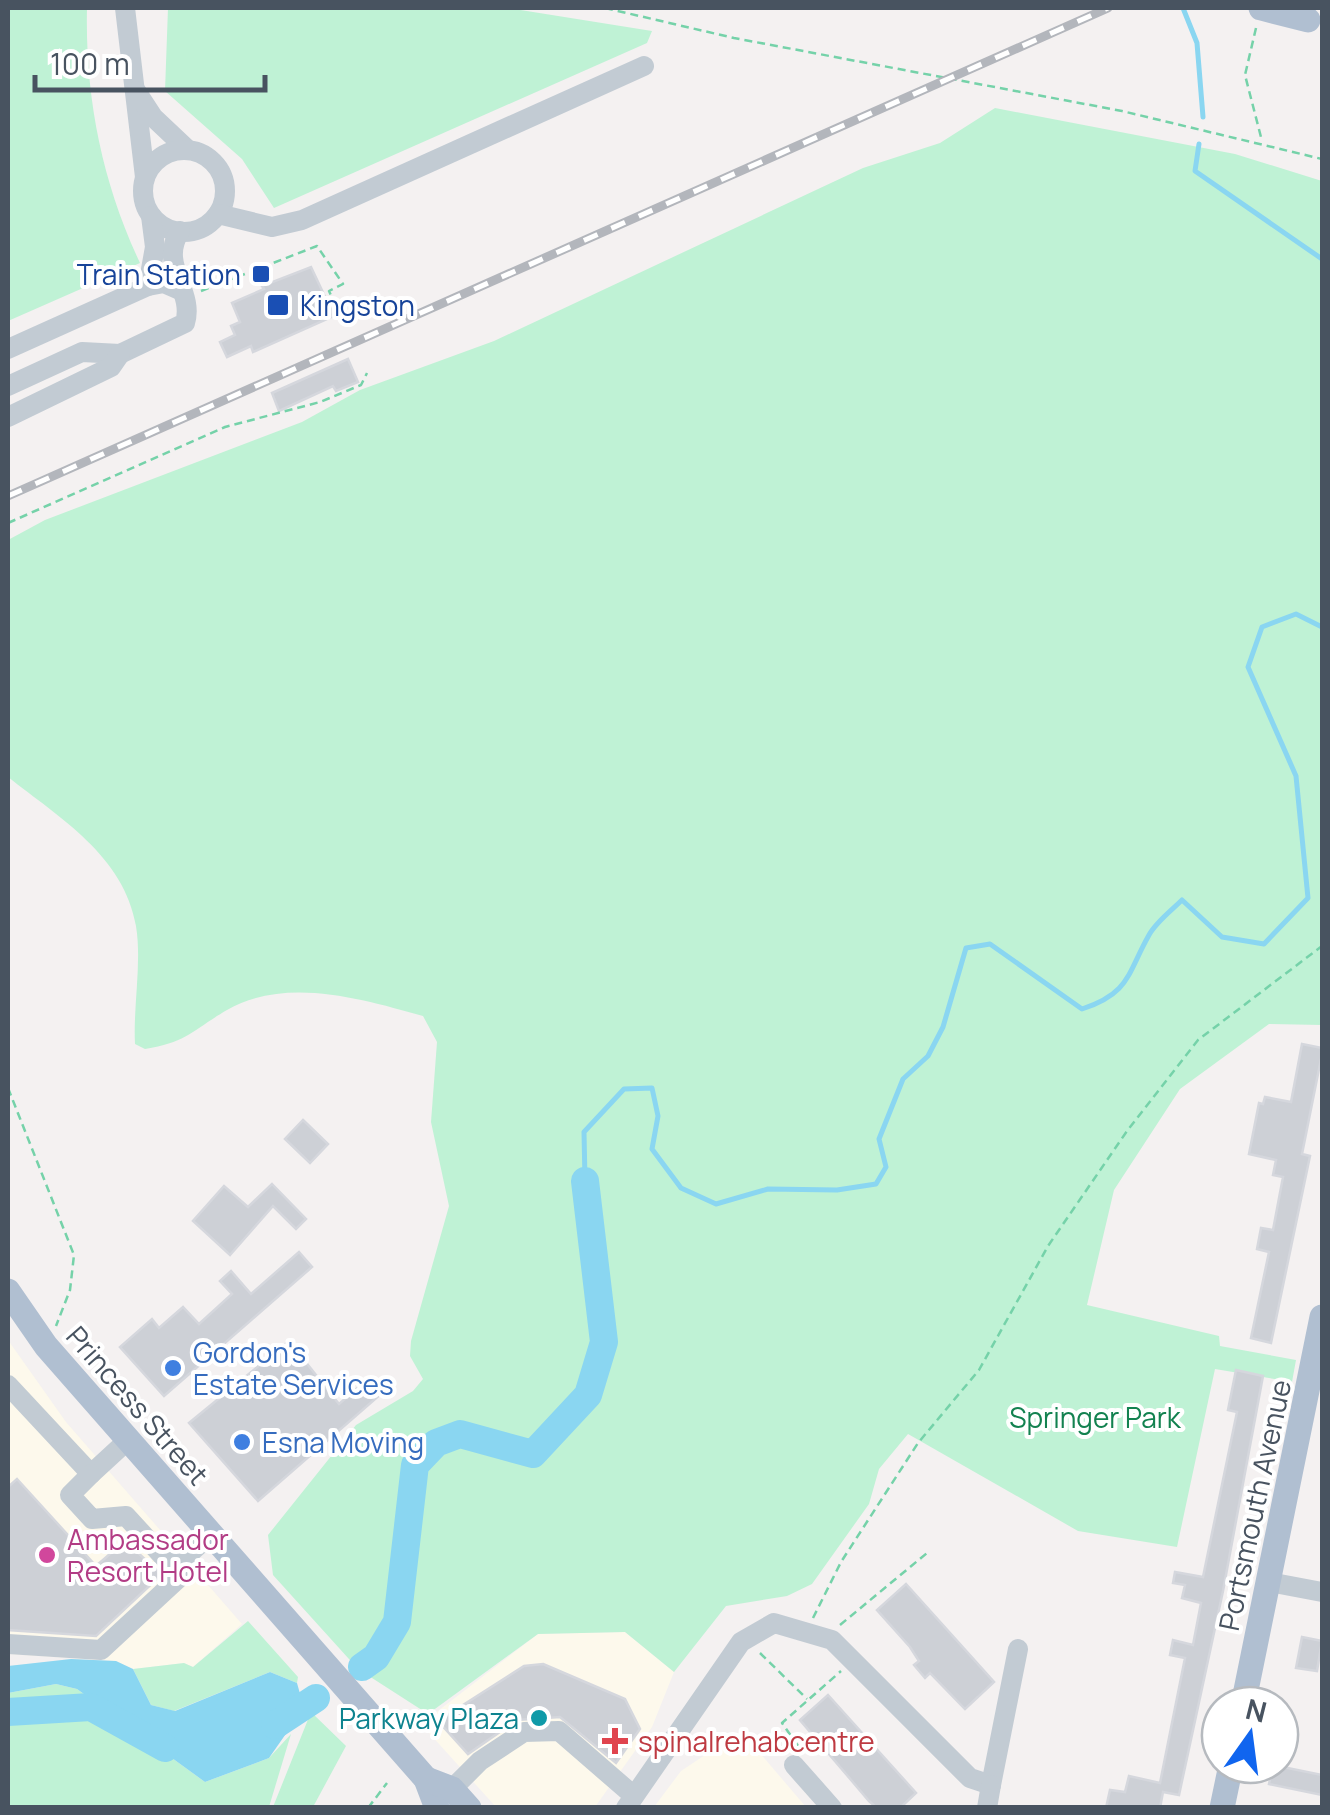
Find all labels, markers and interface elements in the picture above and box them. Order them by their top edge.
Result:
scale bar [35,30,265,92]
text: 100 m [50,43,130,84]
place label: Train Station [77,255,241,293]
marker: Train Station [250,263,272,285]
place label: Kingston [300,286,415,324]
marker: Kingston [265,292,291,318]
street label: Princess Street [58,1318,218,1492]
place label: Gordon's Estate Services [193,1333,394,1403]
marker: Gordon's Estate Services [162,1357,184,1379]
street label: Portsmouth Avenue [1209,1376,1299,1634]
park label: Springer Park [1009,1398,1182,1436]
place label: Esna Moving [262,1423,424,1461]
marker: Esna Moving [231,1431,253,1453]
place label: Ambassador Resort Hotel [67,1520,229,1590]
marker: Ambassador Resort Hotel [36,1544,58,1566]
north arrow [1200,1685,1300,1785]
text: N [1242,1689,1271,1731]
place label: Parkway Plaza [339,1699,519,1737]
marker: Parkway Plaza [528,1707,550,1729]
place label: spinalrehabcentre [638,1722,875,1760]
marker: spinalrehabcentre [602,1728,628,1754]

